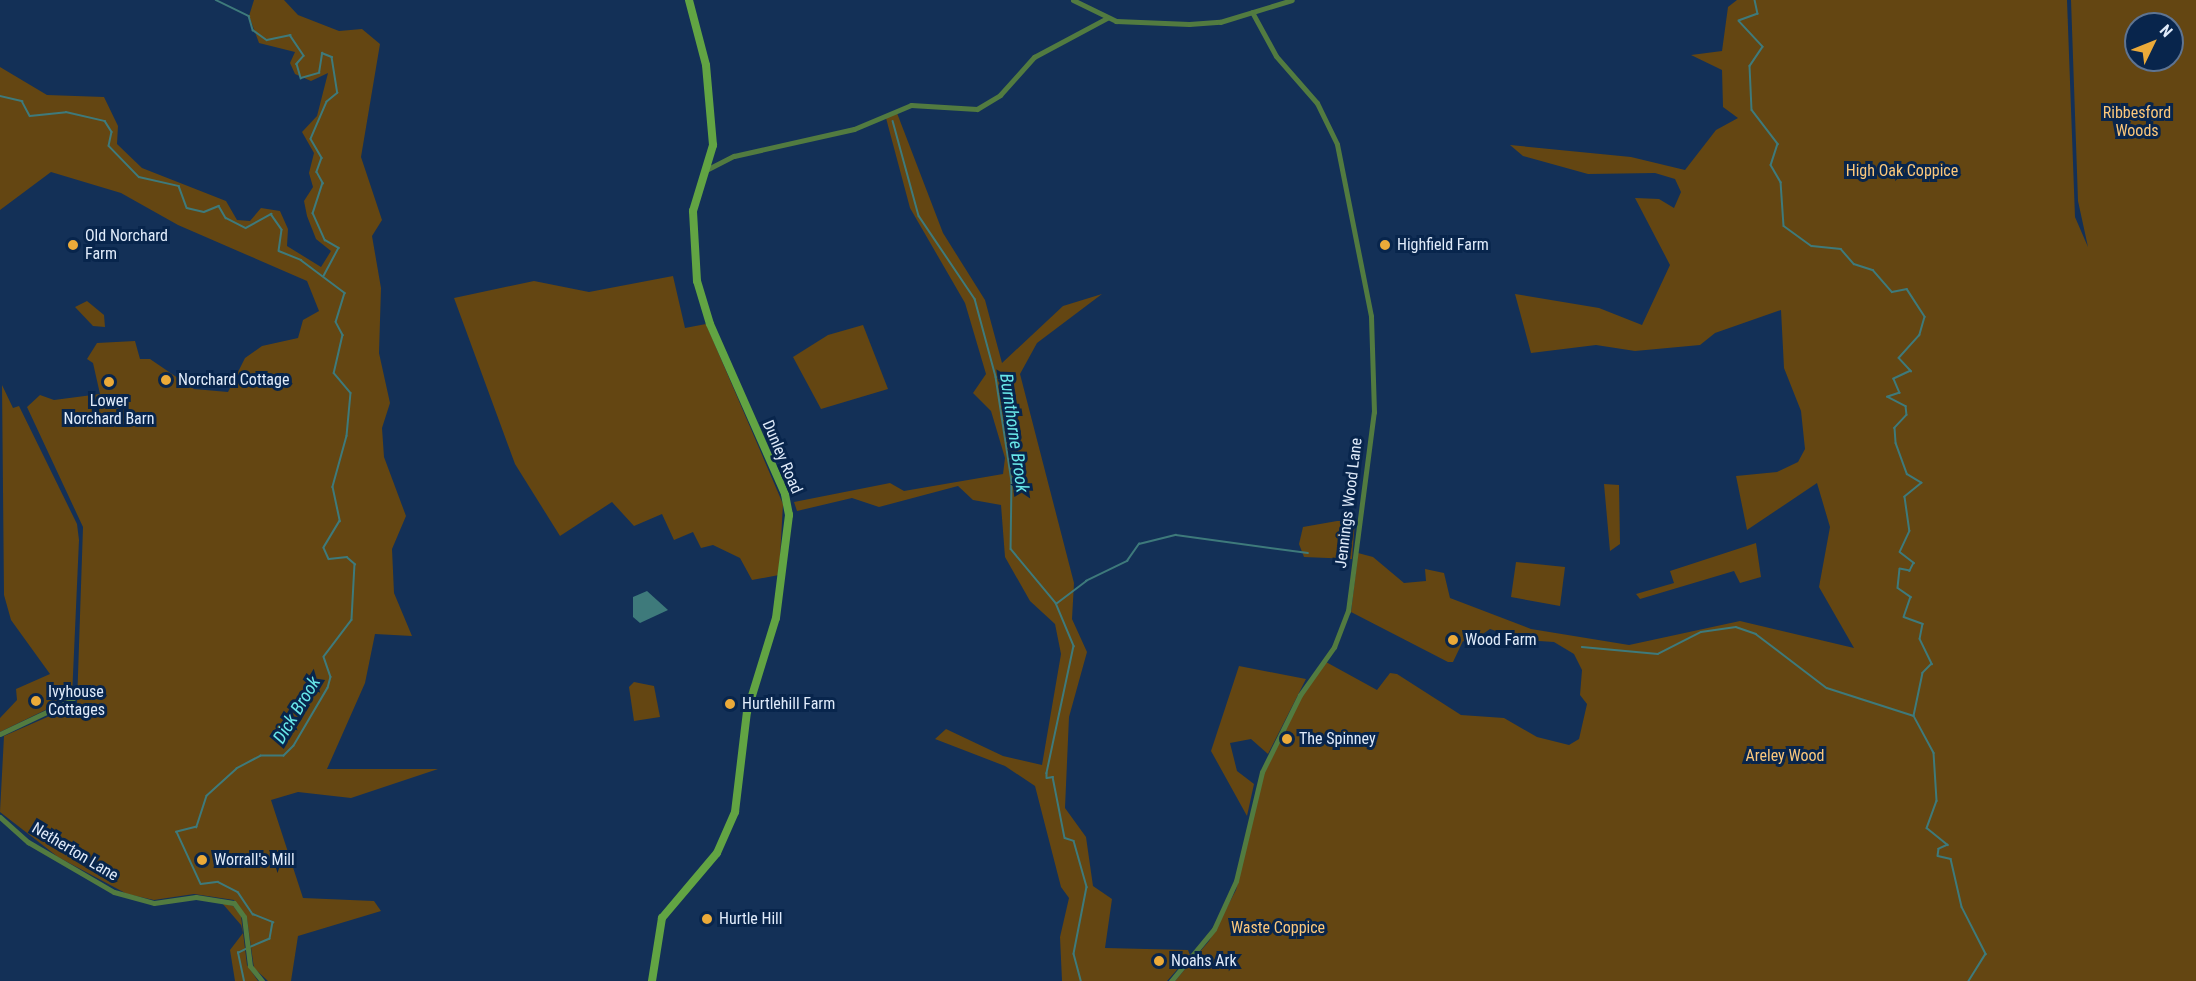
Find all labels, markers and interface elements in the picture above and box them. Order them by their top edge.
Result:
north arrow [2124,12,2184,72]
text: N [2156,21,2176,41]
park label: Ribbesford Woods [2103,103,2171,141]
park label: High Oak Coppice [1846,161,1958,181]
place label: Old Norchard Farm [85,226,168,264]
place label: Highfield Farm [1397,235,1489,255]
marker: Old Norchard Farm [66,238,80,252]
marker: Highfield Farm [1378,238,1392,252]
place label: Norchard Cottage [178,370,289,390]
water label: Burnthorne Brook [995,372,1033,494]
marker: Norchard Cottage [159,373,173,387]
marker: Lower Norchard Barn [102,375,116,389]
place label: Lower Norchard Barn [64,391,154,429]
street label: Dunley Road [758,417,806,497]
street label: Jennings Wood Lane [1331,437,1367,569]
place label: Wood Farm [1465,630,1537,650]
marker: Wood Farm [1446,633,1460,647]
water label: Dick Brook [269,673,325,747]
place label: Ivyhouse Cottages [48,682,105,720]
marker: Ivyhouse Cottages [29,694,43,708]
place label: Hurtlehill Farm [742,694,835,714]
marker: Hurtlehill Farm [723,697,737,711]
place label: The Spinney [1299,729,1376,749]
marker: The Spinney [1280,732,1294,746]
park label: Areley Wood [1746,746,1824,766]
street label: Netherton Lane [28,819,122,885]
place label: Worrall's Mill [214,850,295,870]
marker: Worrall's Mill [195,853,209,867]
place label: Hurtle Hill [719,909,782,929]
marker: Hurtle Hill [700,912,714,926]
park label: Waste Coppice [1231,918,1325,938]
place label: Noahs Ark [1171,951,1237,971]
marker: Noahs Ark [1152,954,1166,968]

